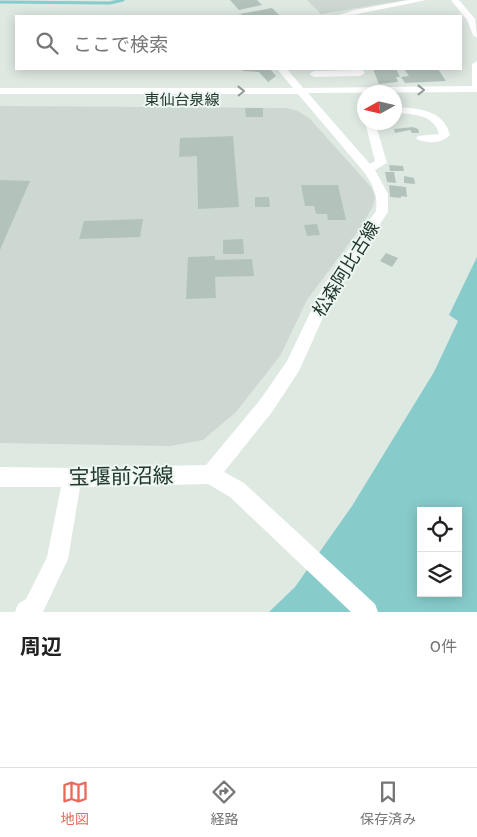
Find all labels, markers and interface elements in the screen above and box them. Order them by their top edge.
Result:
search box [15,15,462,70]
icon: search [33,29,61,57]
text: ここで検索 [73,33,168,56]
north arrow [357,85,402,130]
one-way arrow [418,85,425,95]
one-way arrow [238,86,245,96]
street label: 東仙台泉線 [144,91,220,109]
street label: 松森阿比古線 [308,217,384,321]
street label: 宝堰前沼線 [68,463,174,489]
map controls [417,507,462,597]
button: locate [417,507,462,552]
button: layers [417,552,462,597]
text: 周辺 [20,634,62,659]
text: 0件 [430,637,457,656]
tab: 地図 [61,778,89,828]
tab: 経路 [210,778,238,828]
tab: 保存済み [360,778,416,828]

